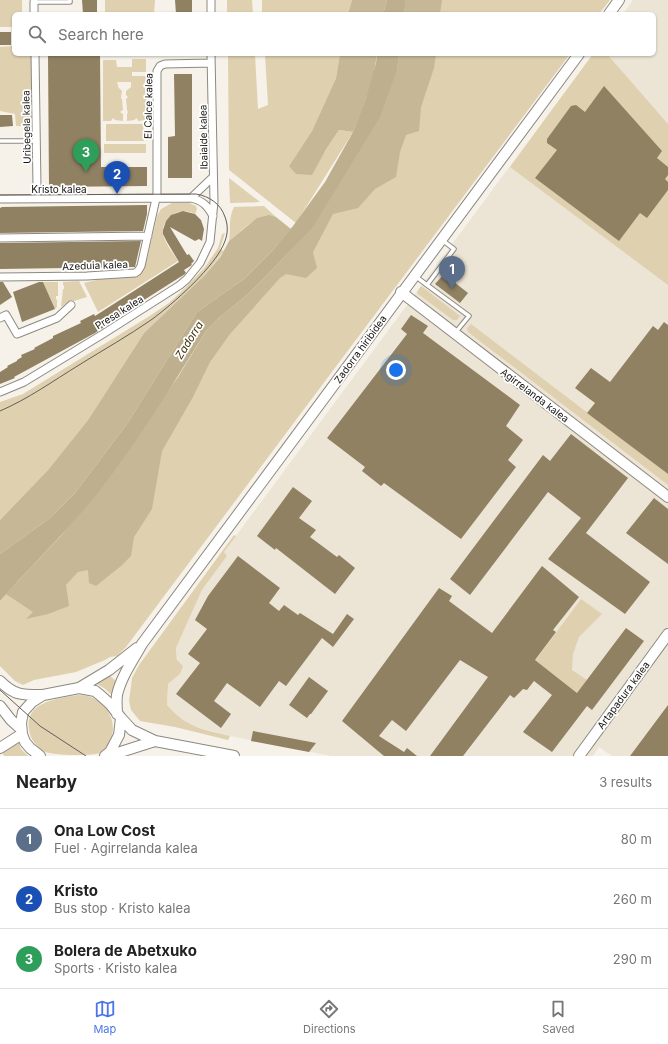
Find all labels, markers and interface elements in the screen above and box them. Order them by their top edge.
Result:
search box [12,12,656,56]
icon: search [26,23,48,45]
text: Search here [58,25,144,44]
street label: El Calce kalea [141,73,155,139]
street label: Uribegela kalea [19,90,33,164]
street label: Ibaialde kalea [196,104,210,170]
pin: 3 [73,139,99,172]
pin: 2 [104,161,130,194]
street label: Kristo kalea [31,183,87,195]
pin: 1 [439,256,465,289]
street label: Azeduia kalea [62,258,128,272]
street label: Presa kalea [93,292,145,332]
street label: Zadorra hiribidea [331,313,389,385]
water label: Zadorra [172,318,206,362]
your location [386,360,406,380]
street label: Agirrelanda kalea [498,365,572,425]
street label: Artapadura kalea [594,659,652,731]
text: Nearby [16,772,77,792]
text: 3 results [599,774,652,790]
text: Ona Low Cost [54,821,155,840]
text: 1 [26,831,32,847]
text: 80 m [621,831,652,847]
text: Fuel · Agirrelanda kalea [54,840,198,856]
text: Kristo [54,881,98,900]
text: 2 [25,891,33,907]
text: 260 m [613,891,652,907]
text: Bus stop · Kristo kalea [54,900,191,916]
text: Bolera de Abetxuko [54,941,197,960]
text: 3 [25,951,33,967]
text: 290 m [613,951,652,967]
text: Sports · Kristo kalea [54,960,177,976]
tab: Map [93,998,116,1036]
tab: Directions [303,998,356,1036]
tab: Saved [542,998,575,1036]

